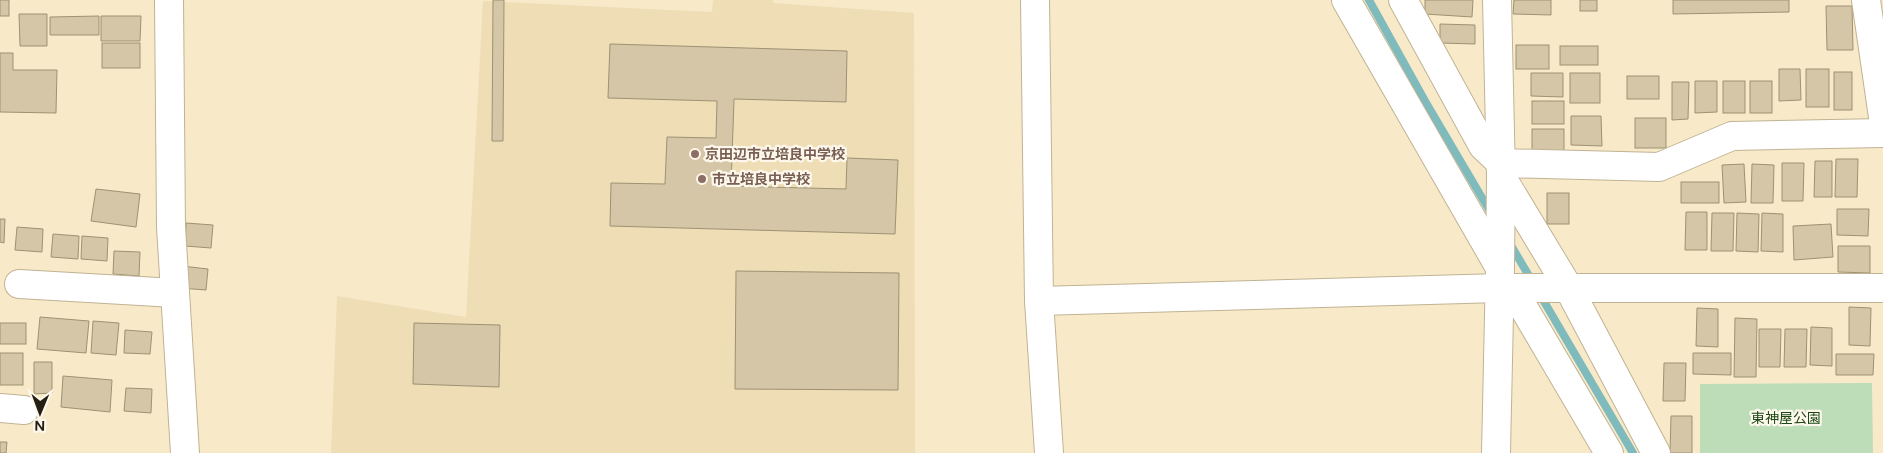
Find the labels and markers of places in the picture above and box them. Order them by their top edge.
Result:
place label: 京田辺市立培良中学校 [705,146,845,163]
marker: 京田辺市立培良中学校 [689,148,701,160]
place label: 市立培良中学校 [712,171,810,188]
marker: 市立培良中学校 [696,173,708,185]

